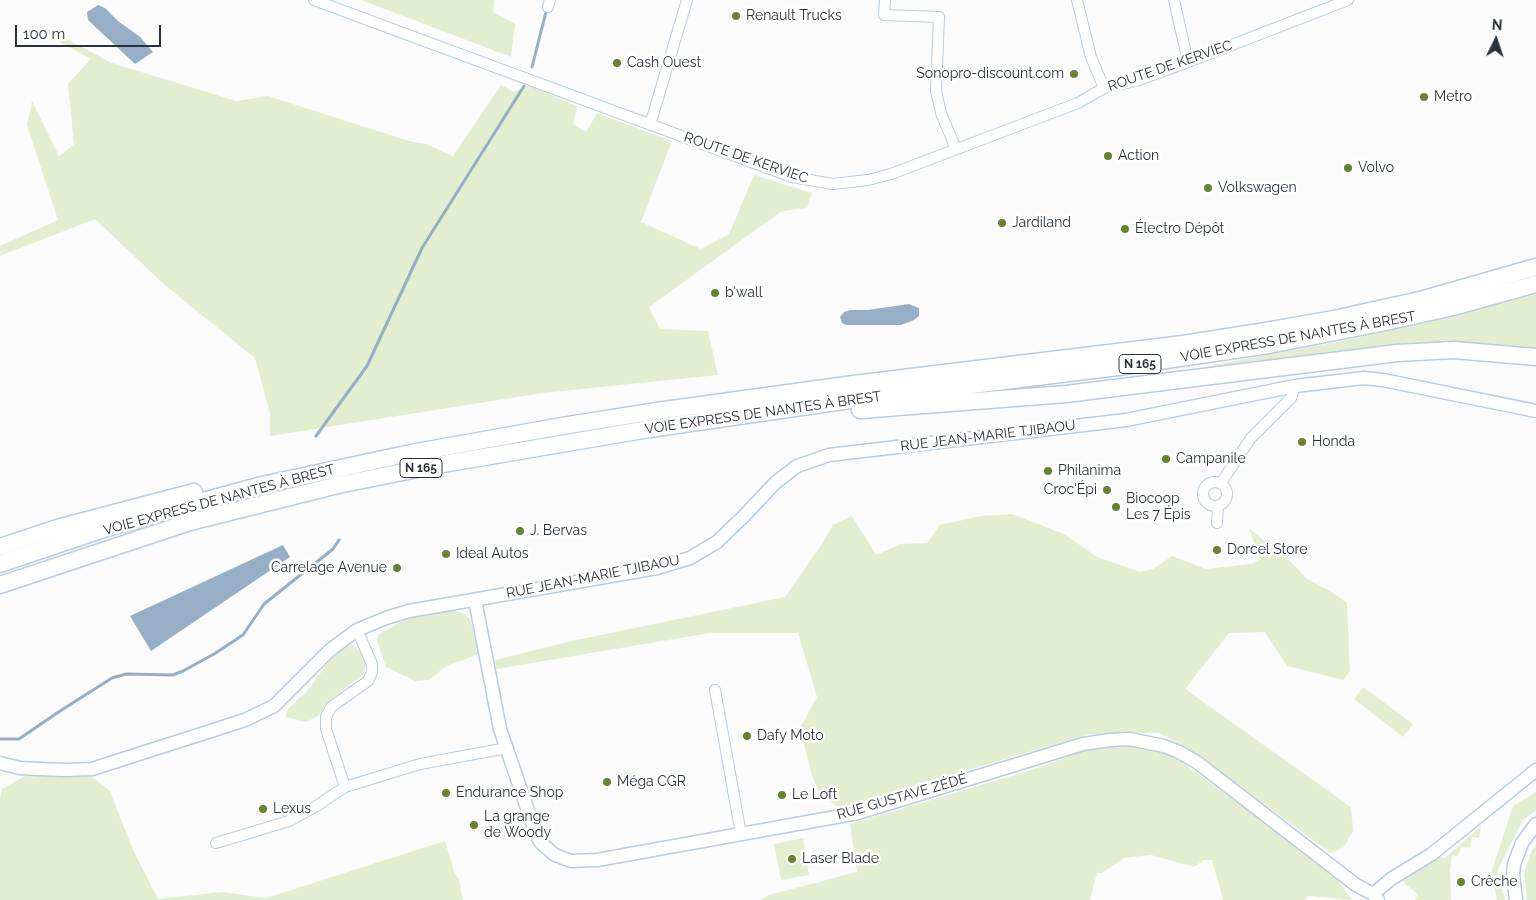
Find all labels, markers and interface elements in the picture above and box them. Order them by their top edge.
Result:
place label: Renault Trucks [746,8,842,24]
marker: Renault Trucks [730,10,742,22]
scale bar [18,15,164,47]
north arrow [1471,15,1521,65]
text: N [1491,17,1503,33]
text: 100 m [23,25,65,43]
street label: ROUTE DE KERVIEC [1106,37,1234,95]
place label: Cash Ouest [627,55,701,71]
marker: Cash Ouest [611,57,623,69]
place label: Sonopro-discount.com [916,66,1064,82]
marker: Sonopro-discount.com [1068,68,1080,80]
place label: Metro [1434,89,1472,105]
marker: Metro [1418,91,1430,103]
street label: ROUTE DE KERVIEC [682,129,810,187]
place label: Action [1118,148,1159,164]
marker: Action [1102,150,1114,162]
place label: Volvo [1358,160,1394,176]
marker: Volvo [1342,162,1354,174]
place label: Volkswagen [1218,180,1297,196]
marker: Volkswagen [1202,182,1214,194]
place label: Jardiland [1012,215,1071,231]
marker: Jardiland [996,217,1008,229]
place label: Électro Dépôt [1135,221,1224,237]
marker: Électro Dépôt [1119,223,1131,235]
place label: b'wall [725,285,763,301]
marker: b'wall [709,287,721,299]
street label: VOIE EXPRESS DE NANTES À BREST [1179,308,1417,366]
road number: N 165 [1119,354,1161,374]
street label: VOIE EXPRESS DE NANTES À BREST [644,388,882,438]
street label: RUE JEAN-MARIE TJIBAOU [899,417,1077,455]
place label: Honda [1312,434,1355,450]
marker: Honda [1296,436,1308,448]
place label: Campanile [1176,451,1246,467]
marker: Campanile [1160,453,1172,465]
road number: N 165 [400,458,442,478]
street label: VOIE EXPRESS DE NANTES À BREST [102,461,336,539]
place label: Philanima [1058,463,1121,479]
marker: Philanima [1042,465,1054,477]
place label: Croc'Épi [1044,482,1097,498]
marker: Croc'Épi [1101,484,1113,496]
place label: Biocoop Les 7 Épis [1126,491,1191,524]
marker: Biocoop Les 7 Épis [1110,501,1122,513]
place label: J. Bervas [530,523,587,539]
marker: J. Bervas [514,525,526,537]
place label: Dorcel Store [1227,542,1307,558]
marker: Dorcel Store [1211,544,1223,556]
place label: Ideal Autos [456,546,529,562]
marker: Ideal Autos [440,548,452,560]
street label: RUE JEAN-MARIE TJIBAOU [505,552,681,602]
place label: Carrelage Avenue [271,560,387,576]
marker: Carrelage Avenue [391,562,403,574]
place label: Dafy Moto [757,728,824,744]
marker: Dafy Moto [741,730,753,742]
street label: RUE GUSTAVE ZÉDÉ [835,770,969,824]
place label: Méga CGR [617,774,686,790]
marker: Méga CGR [601,776,613,788]
place label: Endurance Shop [456,785,563,801]
marker: Endurance Shop [440,787,452,799]
place label: Le Loft [792,787,837,803]
marker: Le Loft [776,789,788,801]
place label: Lexus [273,801,311,817]
marker: Lexus [257,803,269,815]
place label: La grange de Woody [484,809,551,842]
marker: La grange de Woody [468,819,480,831]
place label: Laser Blade [802,851,879,867]
marker: Laser Blade [786,853,798,865]
place label: Crêche [1471,874,1518,890]
marker: Crêche [1455,876,1467,888]

